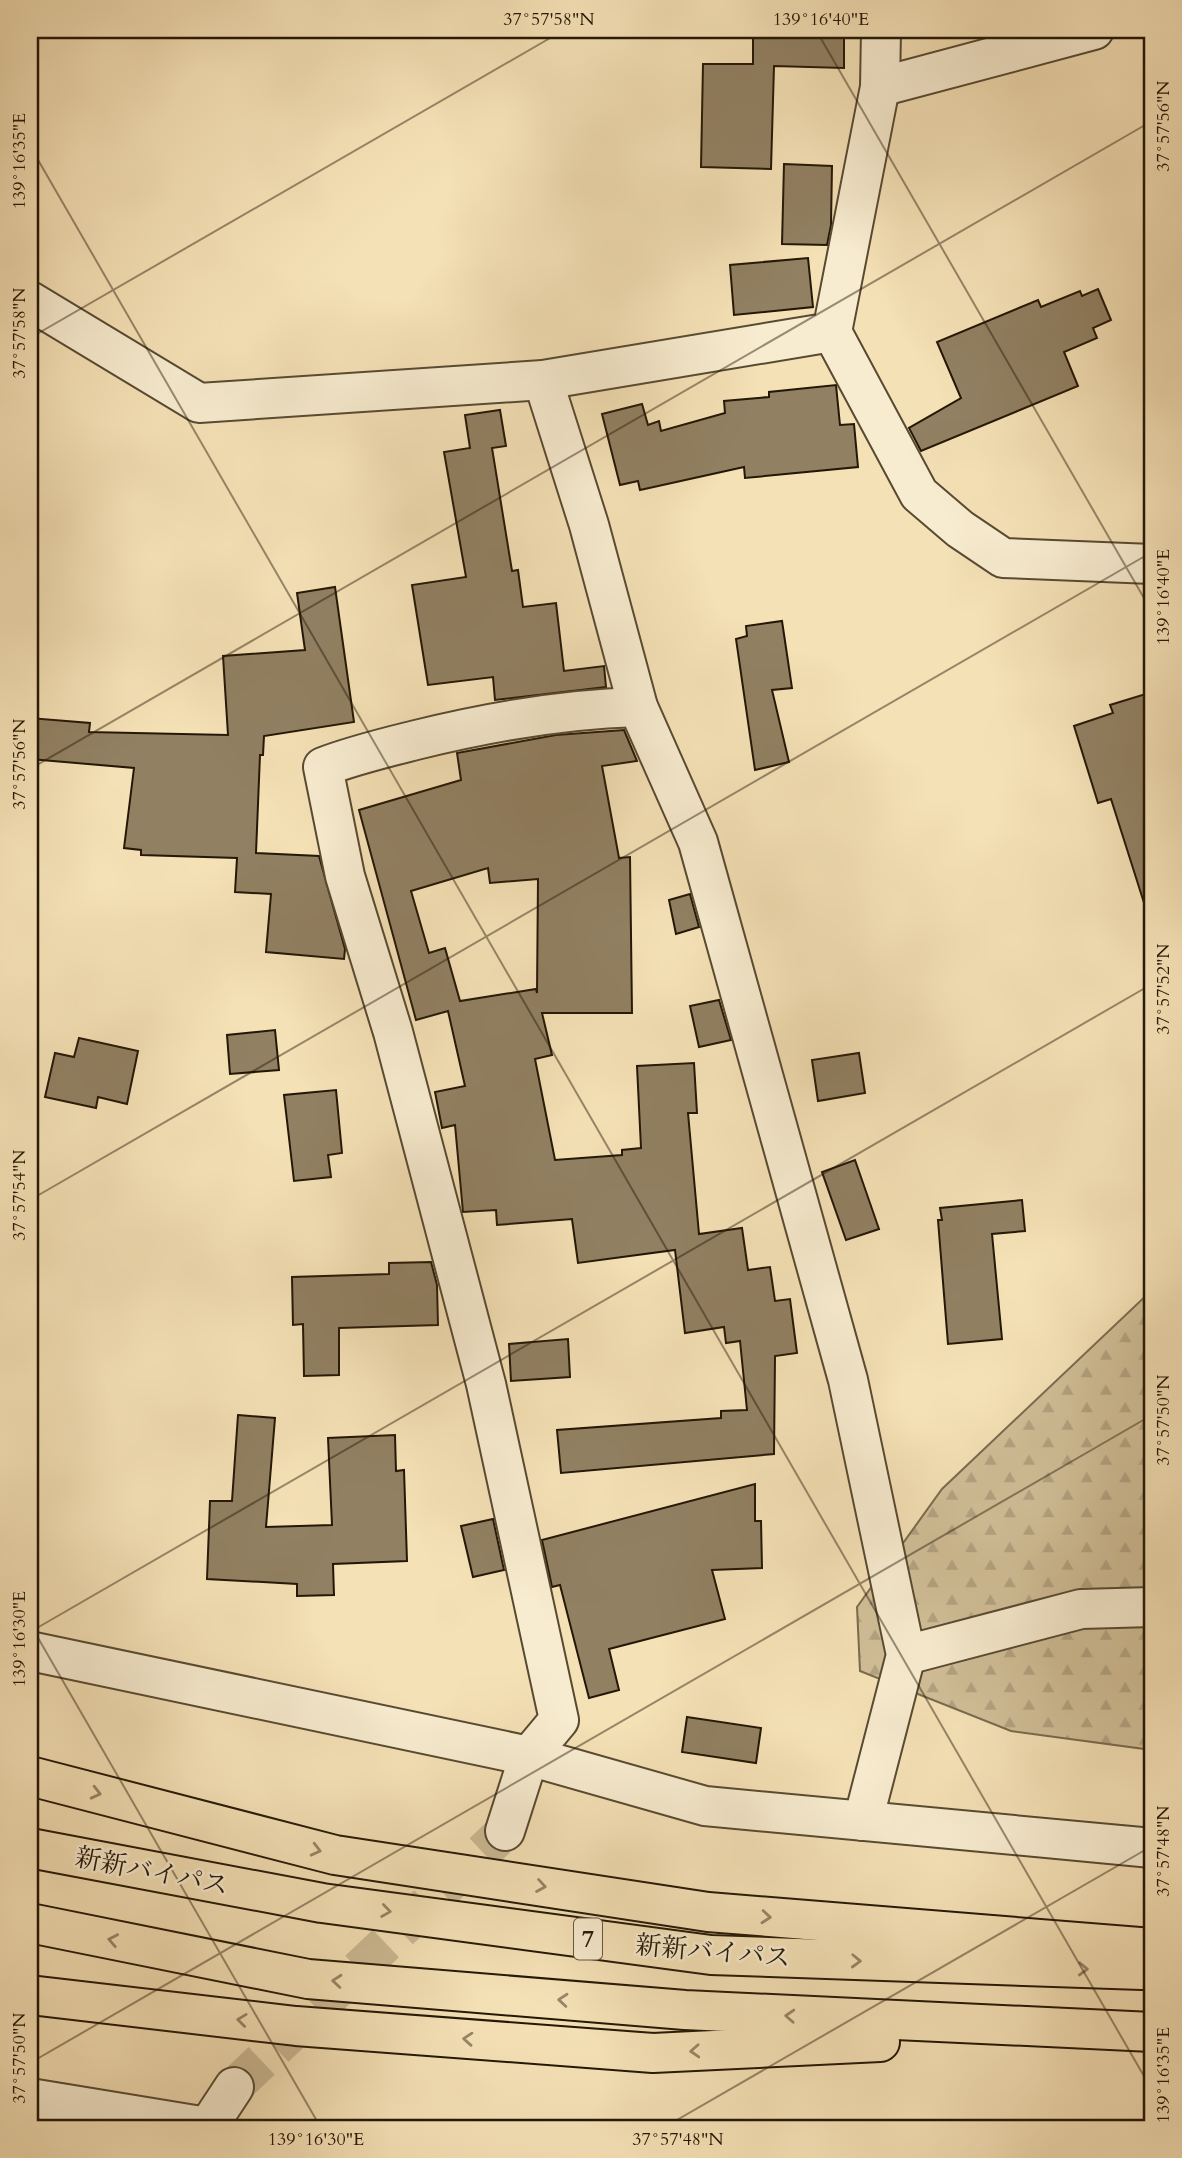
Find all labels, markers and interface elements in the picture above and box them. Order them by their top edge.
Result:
text: 37°57'58"N [503,7,595,32]
text: 139°16'40"E [773,7,869,32]
text: 37°57'56"N [1151,80,1176,172]
text: 139°16'35"E [7,113,32,209]
text: 37°57'58"N [7,287,32,379]
text: 139°16'40"E [1151,549,1176,645]
text: 37°57'56"N [7,718,32,810]
text: 37°57'52"N [1151,943,1176,1035]
text: 37°57'54"N [7,1149,32,1241]
text: 37°57'50"N [1151,1374,1176,1466]
text: 139°16'30"E [7,1591,32,1687]
one-way arrow [90,1785,102,1799]
text: 37°57'48"N [1151,1805,1176,1897]
street label: 新新バイパス [72,1839,232,1904]
one-way arrow [310,1842,322,1856]
one-way arrow [535,1879,547,1894]
one-way arrow [380,1904,392,1919]
one-way arrow [761,1909,772,1924]
road number: 7 [574,1918,602,1960]
street label: 新新バイパス [634,1927,792,1976]
one-way arrow [107,1933,119,1948]
one-way arrow [851,1953,862,1968]
one-way arrow [1078,1962,1089,1977]
one-way arrow [331,1974,342,1989]
one-way arrow [558,1993,569,2008]
one-way arrow [785,2008,796,2023]
text: 37°57'50"N [7,2012,32,2104]
one-way arrow [236,2012,247,2027]
text: 139°16'35"E [1151,2027,1176,2123]
one-way arrow [462,2032,473,2047]
one-way arrow [689,2043,700,2058]
text: 139°16'30"E [268,2127,364,2152]
text: 37°57'48"N [632,2127,724,2152]

